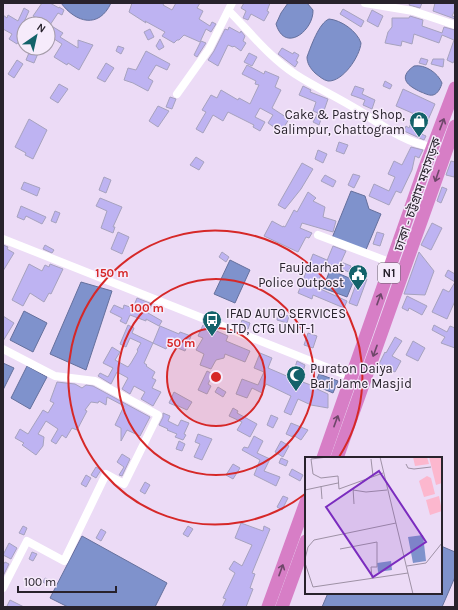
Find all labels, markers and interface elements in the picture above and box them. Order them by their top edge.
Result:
north arrow [16,16,56,56]
text: N [34,21,48,36]
place label: Cake & Pastry Shop, Salimpur, Chattogram [273,107,405,137]
shop icon: Cake & Pastry Shop, Salimpur, Chattogram [408,110,430,138]
one-way arrow [438,118,446,130]
street label: ঢাকা - চট্টগ্রাম মহাসড়ক [391,135,444,254]
one-way arrow [433,169,440,182]
place label: Faujdarhat Police Outpost [258,260,344,290]
public building icon: Faujdarhat Police Outpost [347,263,369,291]
road number: N1 [378,263,400,283]
text: 150 m [95,266,129,280]
one-way arrow [376,293,384,305]
text: 100 m [130,301,164,315]
place label: IFAD AUTO SERVICES LTD, CTG UNIT-1 [226,306,346,336]
bus stop icon: IFAD AUTO SERVICES LTD, CTG UNIT-1 [201,309,223,337]
text: 50 m [167,336,196,350]
one-way arrow [371,345,378,358]
place label: Puraton Daiya Bari Jame Masjid [310,361,412,391]
mosque icon: Puraton Daiya Bari Jame Masjid [285,364,307,392]
centre of rings [209,370,223,384]
one-way arrow [332,416,340,428]
inset map [305,457,442,594]
one-way arrow [278,564,285,577]
scale bar [18,568,116,594]
text: 100 m [24,575,56,589]

